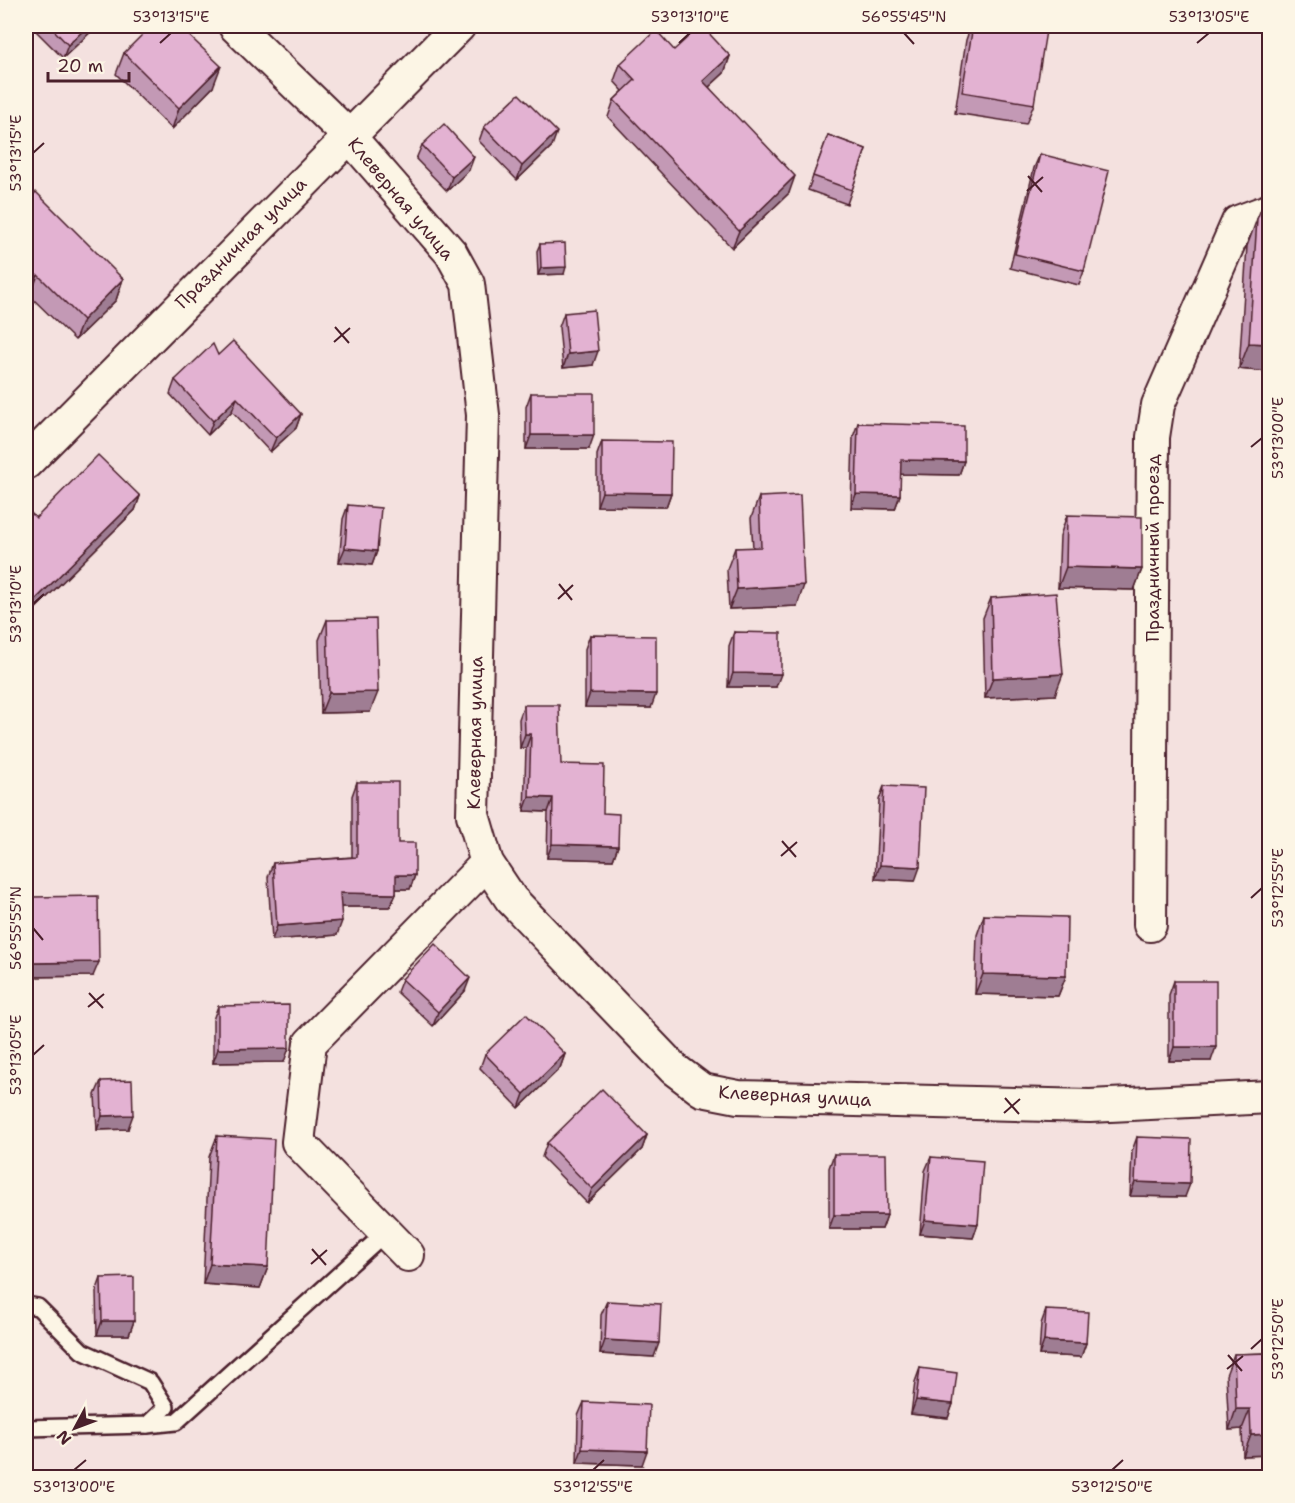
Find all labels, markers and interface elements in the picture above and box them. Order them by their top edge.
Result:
text: 53°13'15"E [133,7,209,27]
text: 53°13'10"E [651,7,729,27]
text: 56°55'45"N [862,7,946,27]
text: 53°13'05"E [1169,7,1249,27]
scale bar [48,45,129,83]
text: 20 m [57,54,103,78]
text: 53°13'15"E [6,115,26,191]
street label: Клеверная улица [343,133,459,265]
street label: Праздничная улица [170,172,312,314]
text: 53°13'00"E [1268,397,1288,479]
street label: Праздничный проезд [1141,453,1165,642]
text: 53°13'10"E [6,565,26,643]
street label: Клеверная улица [462,656,488,810]
text: 53°12'55"E [1268,848,1288,928]
text: 56°55'55"N [6,886,26,970]
text: 53°13'05"E [6,1015,26,1095]
street label: Клеверная улица [718,1080,872,1112]
text: 53°12'50"E [1268,1298,1288,1380]
north arrow [45,1398,105,1458]
text: N [52,1426,76,1449]
text: 53°13'00"E [33,1477,115,1497]
text: 53°12'55"E [553,1477,633,1497]
text: 53°12'50"E [1071,1477,1153,1497]

